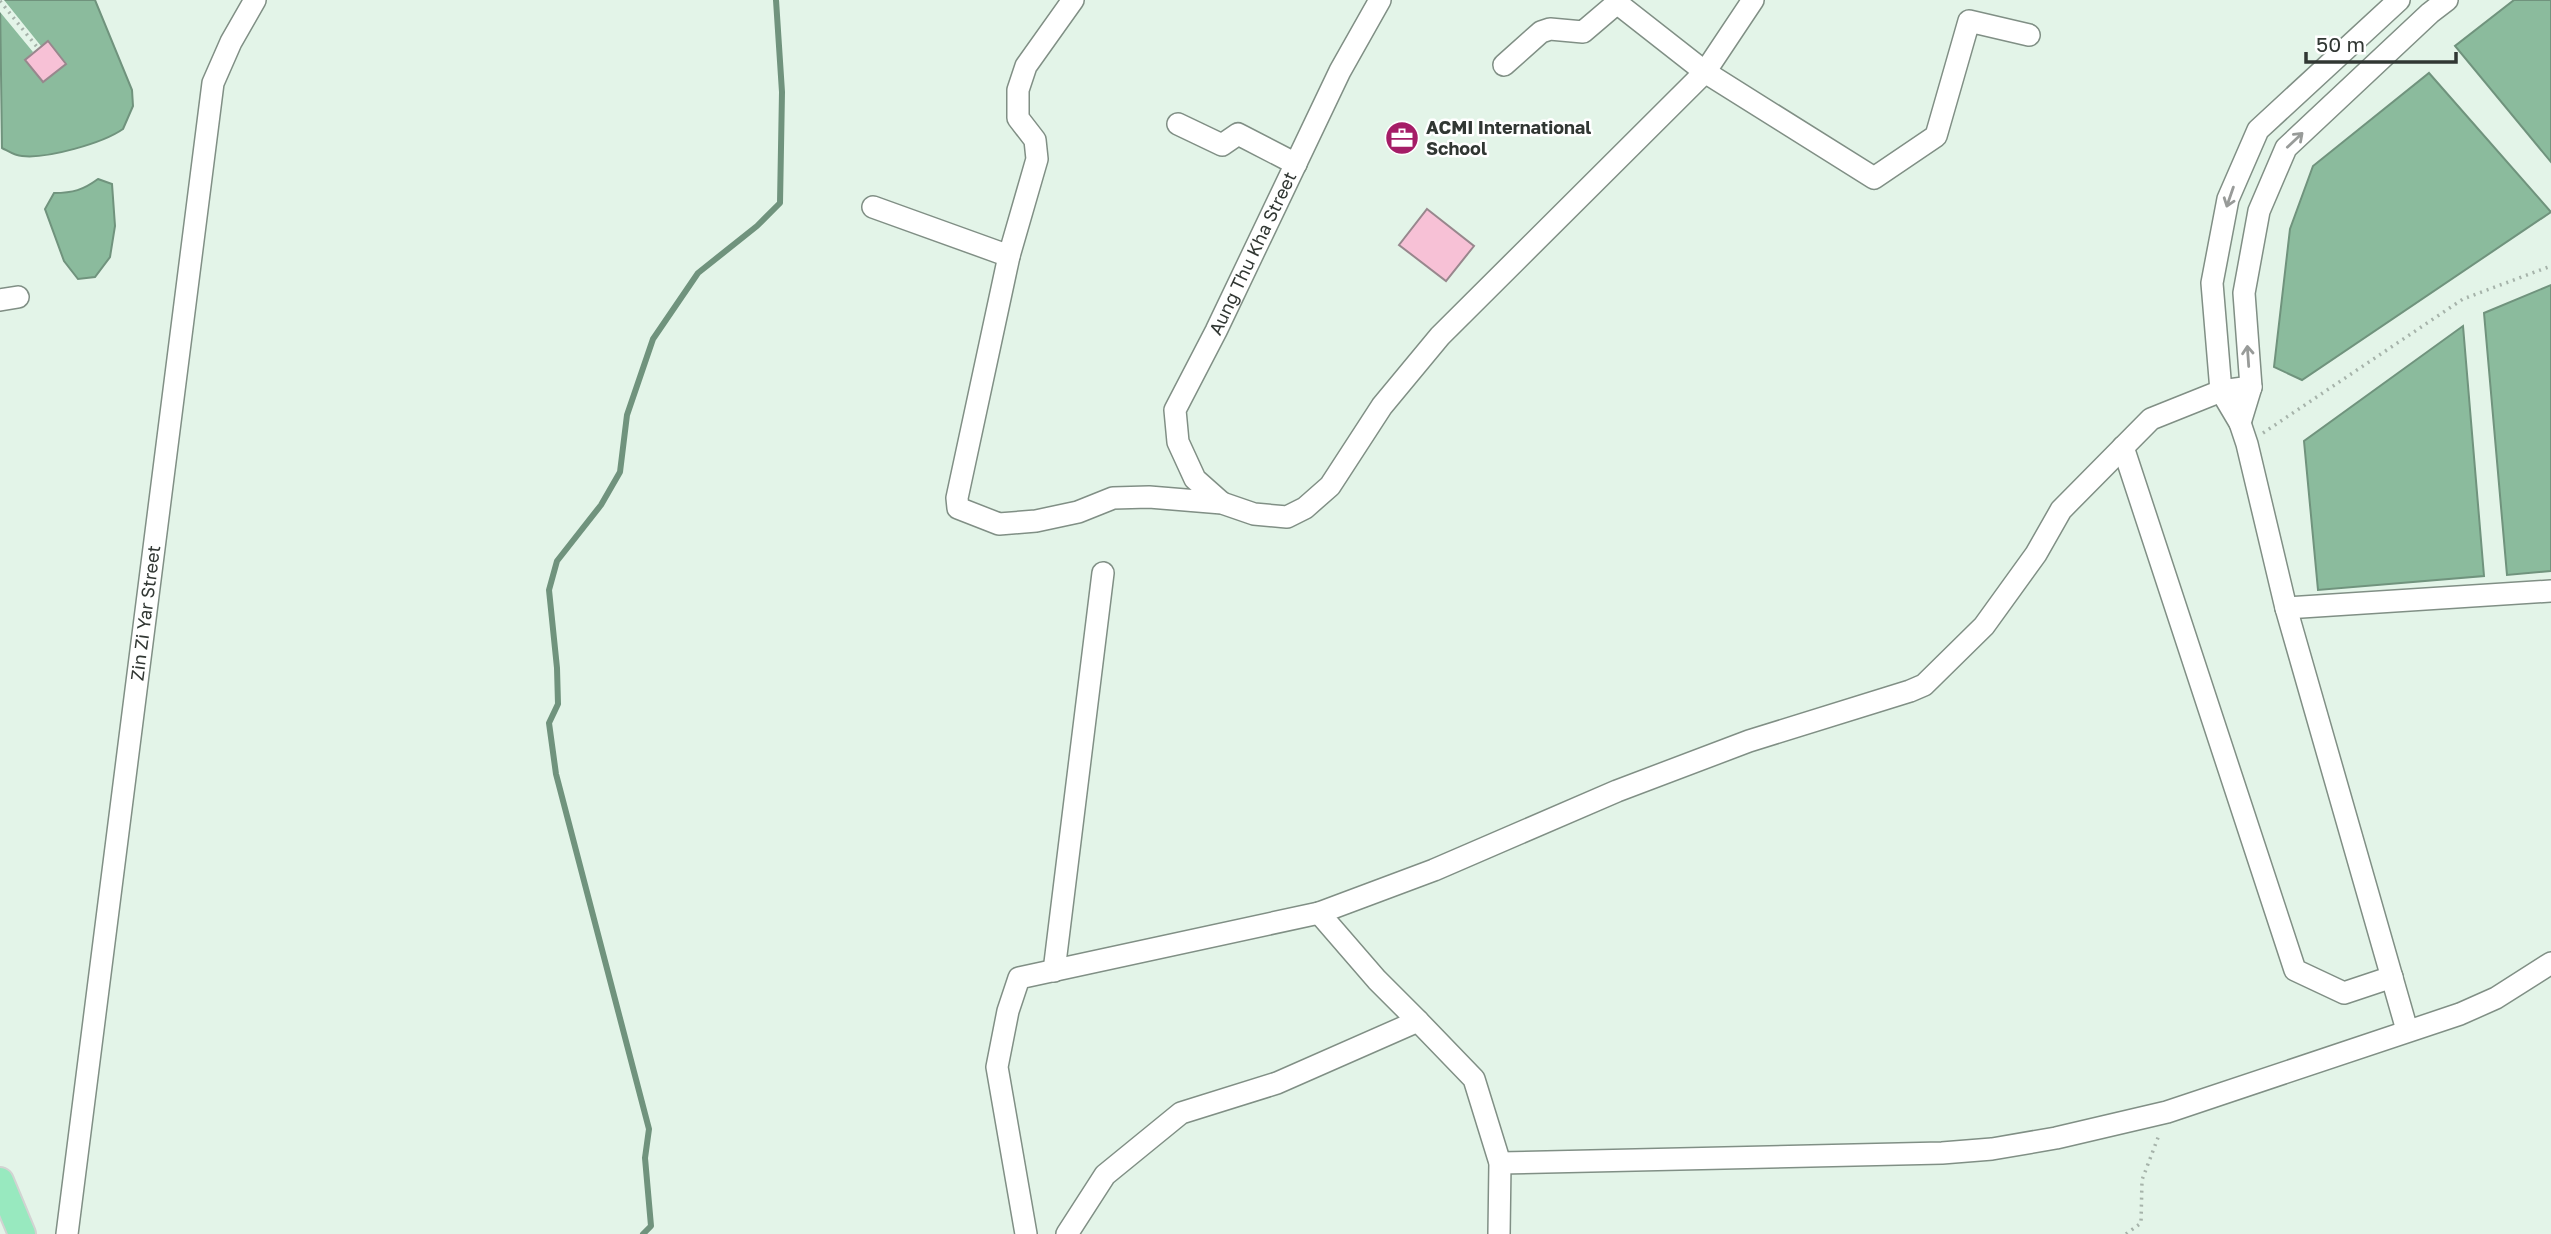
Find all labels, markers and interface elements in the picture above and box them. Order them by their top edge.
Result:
scale bar [2306,21,2456,65]
text: 50 m [2316,31,2365,57]
place label: ACMI International School [1426,116,1591,159]
office icon: ACMI International School [1383,119,1421,157]
one-way arrow [2286,131,2303,148]
street label: Aung Thu Kha Street [1204,168,1300,338]
one-way arrow [2223,185,2236,207]
one-way arrow [2242,345,2255,368]
street label: Zin Zi Yar Street [125,544,164,682]

